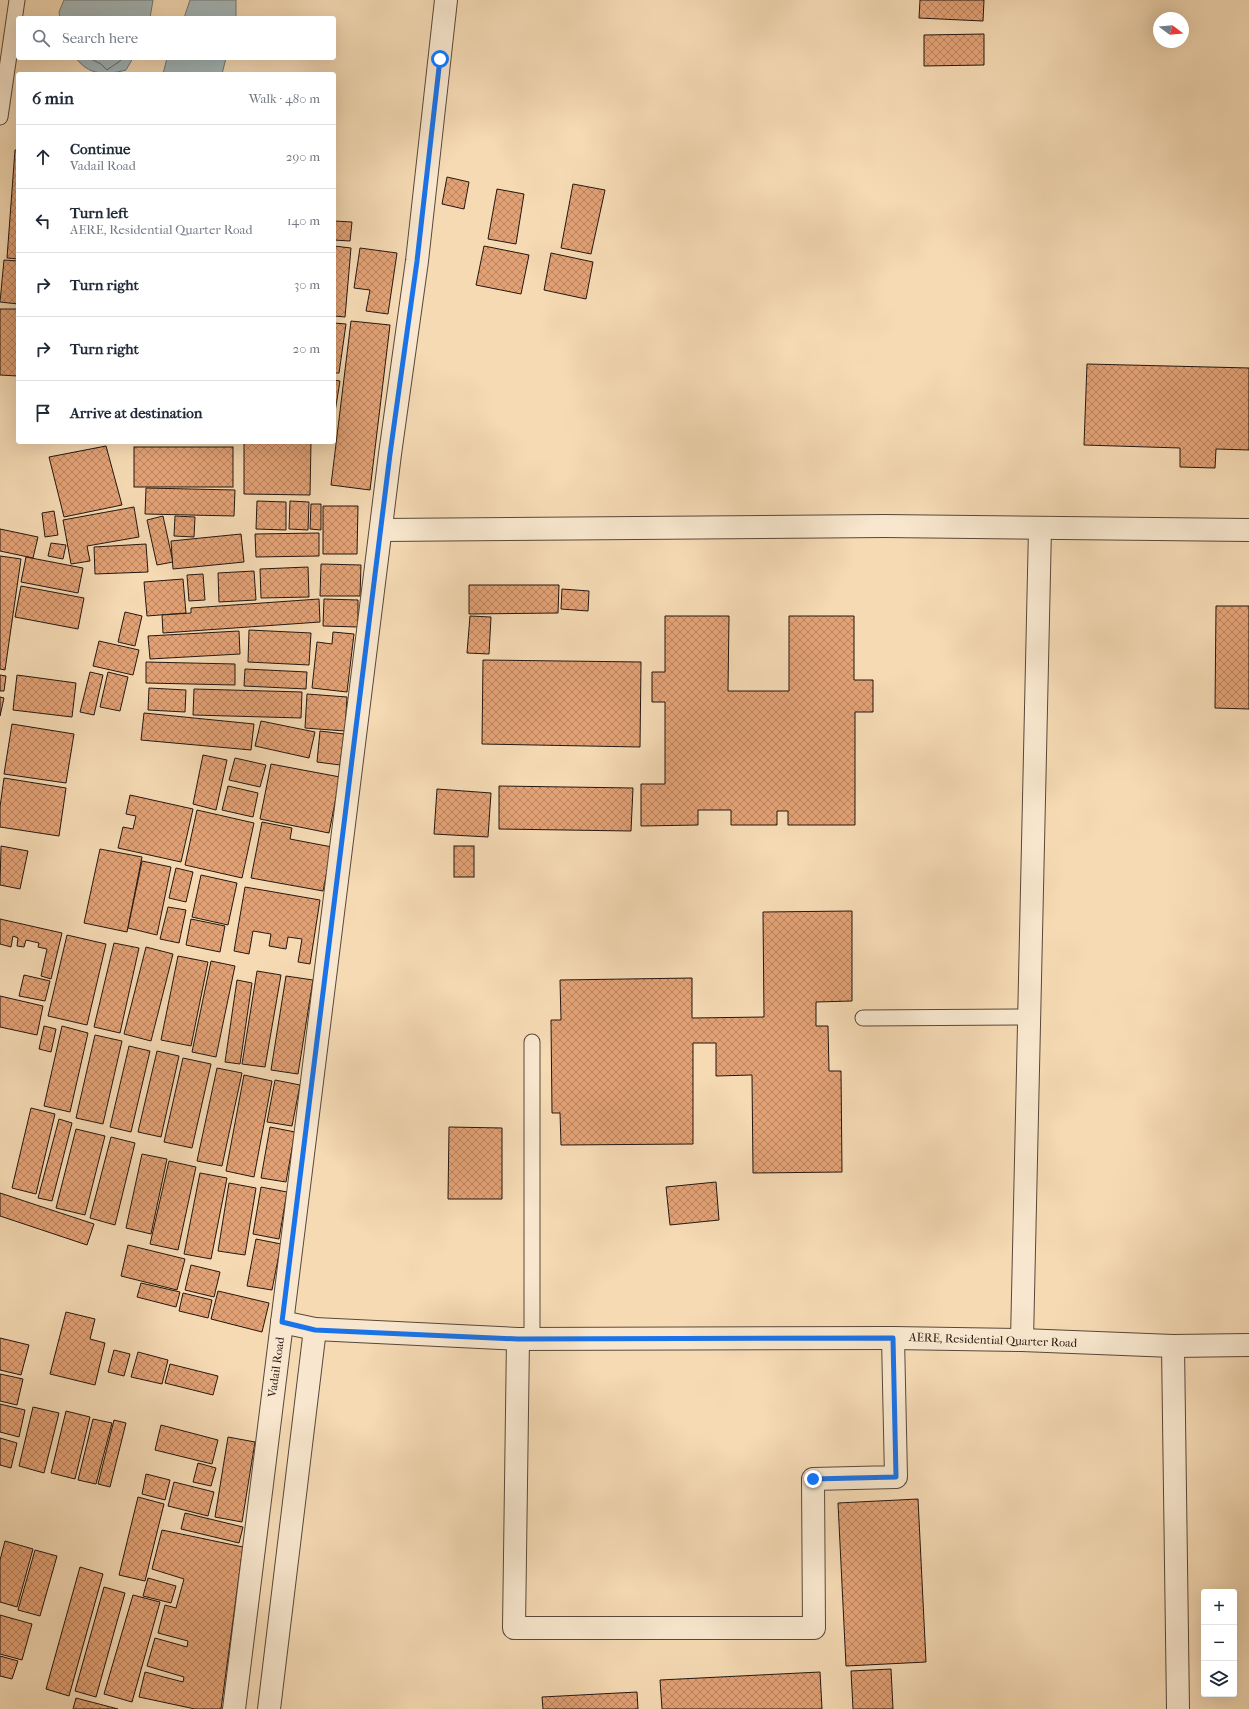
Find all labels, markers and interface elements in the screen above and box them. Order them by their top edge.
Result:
north arrow [1153,12,1189,48]
search box [16,16,336,60]
icon: search [30,27,52,49]
text: Search here [62,29,138,47]
route start [431,50,449,68]
text: 6 min [32,88,74,108]
text: Walk · 480 m [249,91,320,106]
text: Continue [70,140,130,158]
icon: ahead [32,146,54,168]
text: 290 m [286,149,320,164]
text: Vadail Road [70,158,136,173]
text: Turn left [70,204,128,222]
icon: left [32,210,54,232]
text: 140 m [287,213,320,228]
text: AERE, Residential Quarter Road [70,222,253,237]
icon: right [32,274,54,296]
text: Turn right [70,276,139,294]
text: 30 m [294,277,320,292]
icon: right [32,338,54,360]
text: Turn right [70,340,139,358]
text: 20 m [293,341,320,356]
icon: arrive [32,402,54,424]
text: Arrive at destination [70,404,202,422]
street label: AERE, Residential Quarter Road [908,1330,1078,1350]
street label: Vadail Road [265,1335,287,1399]
route end [804,1470,822,1488]
map controls [1201,1589,1237,1697]
button: + [1201,1589,1237,1625]
button: − [1201,1625,1237,1661]
button: layers [1201,1661,1237,1697]

